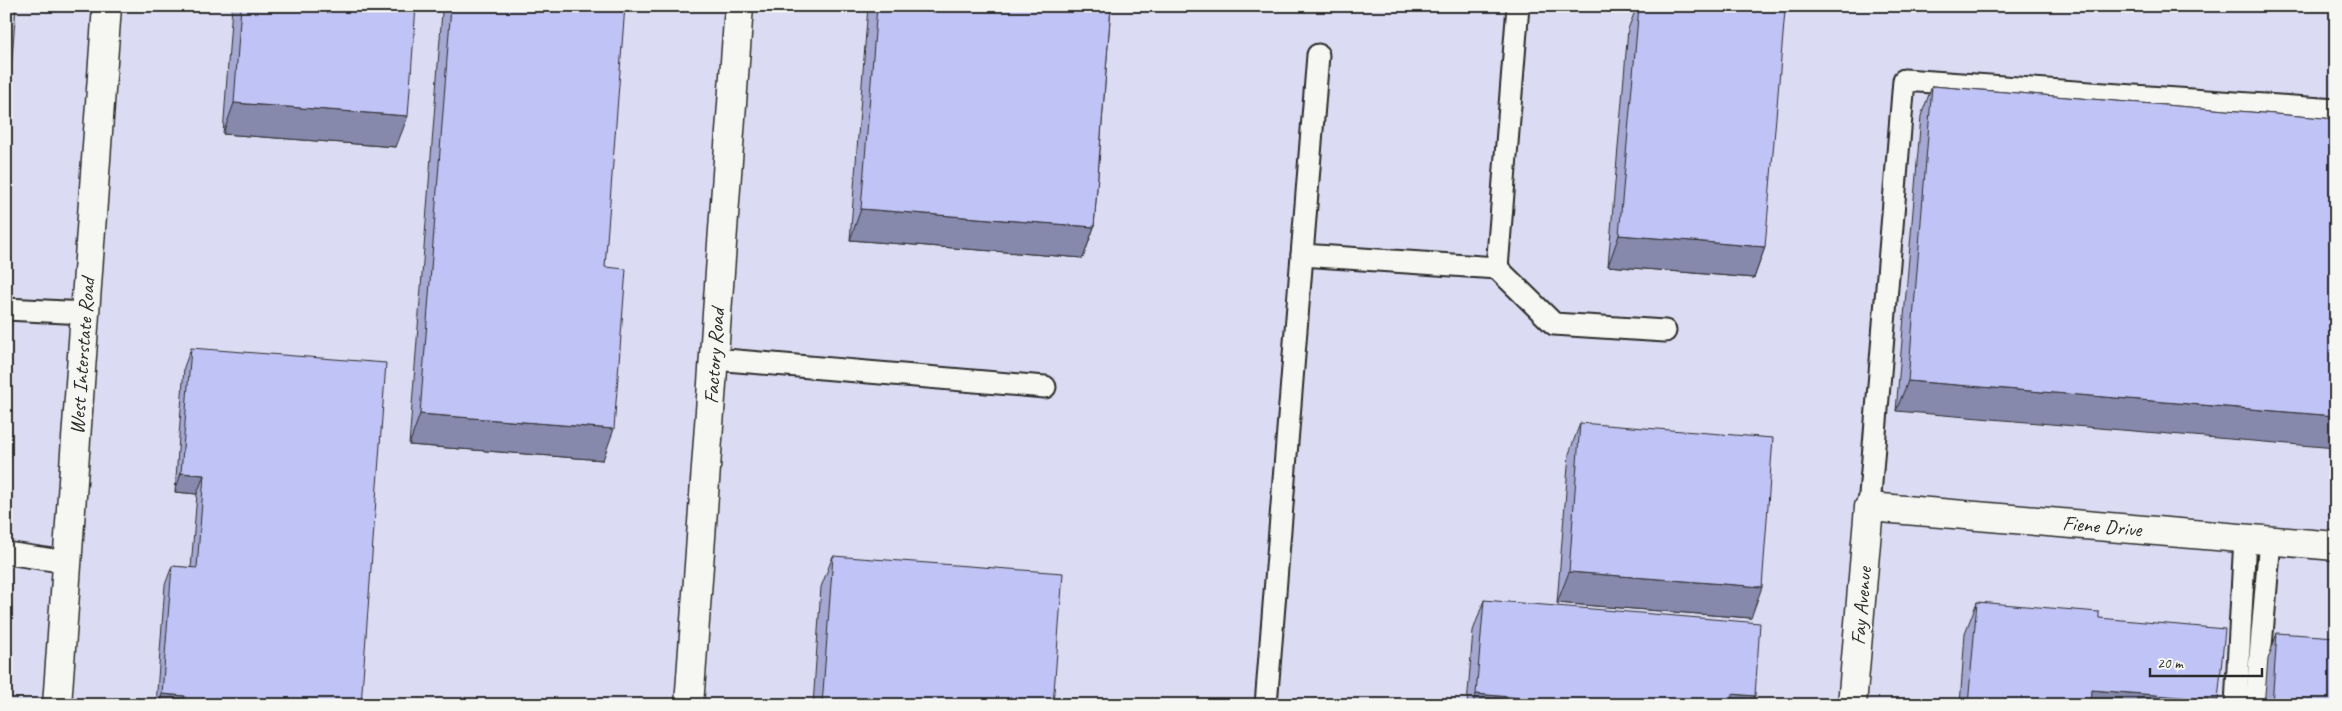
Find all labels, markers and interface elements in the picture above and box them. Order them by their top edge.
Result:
street label: West Interstate Road [64,274,101,435]
street label: Factory Road [698,304,731,405]
street label: Fiene Drive [2061,510,2144,543]
street label: Fay Avenue [1845,564,1878,646]
scale bar [2150,646,2262,678]
text: 20 m [2157,654,2184,673]

